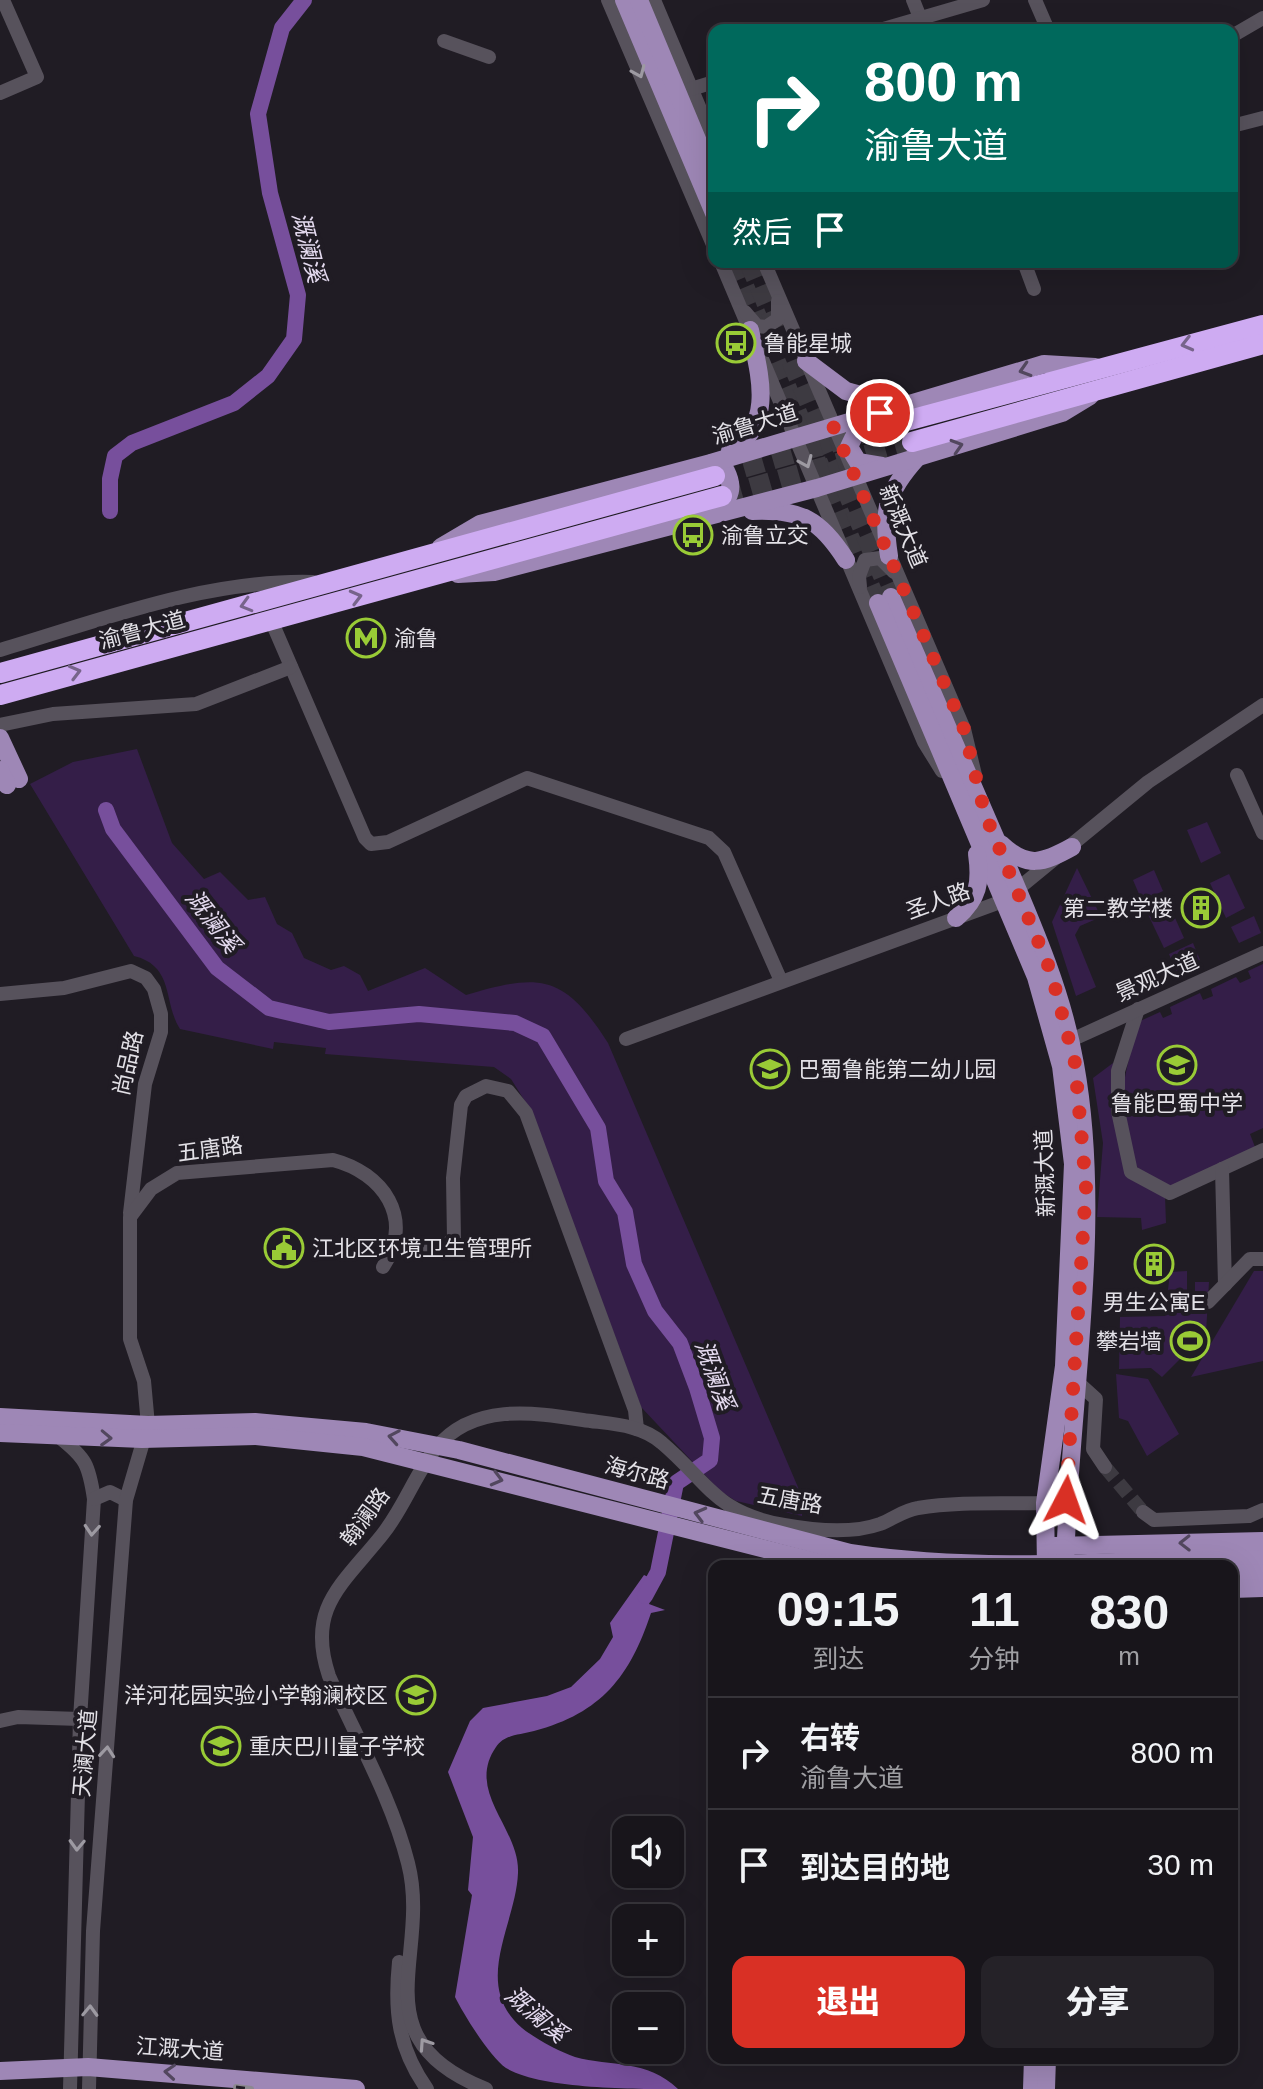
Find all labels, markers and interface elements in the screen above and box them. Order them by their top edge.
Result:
text: 800 m [864,50,1023,113]
icon: right [732,56,836,160]
one-way arrow [629,64,645,78]
text: 渝鲁大道 [864,125,1008,166]
icon: arrive [808,208,852,252]
water label: 溉澜溪 [287,209,332,288]
text: 然后 [732,216,792,249]
bus stop icon: 鲁能星城 [715,322,757,364]
place label: 鲁能星城 [764,331,852,356]
one-way arrow [1181,335,1195,352]
one-way arrow [1018,361,1032,377]
pin [846,379,914,447]
icon: arrive [858,391,902,435]
street label: 渝鲁大道 [709,399,801,449]
one-way arrow [949,439,963,455]
one-way arrow [797,454,813,469]
street label: 新溉大道 [874,481,932,571]
bus stop icon: 渝鲁立交 [672,514,714,556]
place label: 渝鲁立交 [721,523,809,548]
one-way arrow [349,590,363,606]
one-way arrow [240,595,253,612]
street label: 渝鲁大道 [96,607,188,653]
metro station icon: 渝鲁 [345,617,387,659]
place label: 渝鲁 [394,626,438,651]
one-way arrow [67,665,81,682]
street label: 圣人路 [903,878,973,924]
water label: 溉澜溪 [180,884,248,960]
building icon: 第二教学楼 [1180,887,1222,929]
place label: 第二教学楼 [1063,896,1173,921]
street label: 景观大道 [1112,948,1202,1006]
street label: 尚品路 [108,1028,148,1098]
school or university icon: 鲁能巴蜀中学 [1156,1044,1198,1086]
school or university icon: 巴蜀鲁能第二幼儿园 [749,1048,791,1090]
place label: 巴蜀鲁能第二幼儿园 [798,1057,996,1082]
place label: 鲁能巴蜀中学 [1111,1091,1243,1116]
street label: 新溉大道 [1031,1129,1059,1217]
street label: 五唐路 [176,1132,244,1166]
public building icon: 江北区环境卫生管理所 [263,1227,305,1269]
place label: 江北区环境卫生管理所 [312,1236,532,1261]
building icon: 男生公寓E [1133,1243,1175,1285]
place label: 男生公寓E [1103,1290,1205,1315]
sports icon: 攀岩墙 [1169,1320,1211,1362]
place label: 攀岩墙 [1096,1329,1162,1354]
water label: 溉澜溪 [690,1337,741,1416]
one-way arrow [387,1429,400,1446]
one-way arrow [100,1430,113,1447]
street label: 海尔路 [602,1452,672,1494]
position arrow [1024,1458,1108,1542]
one-way arrow [490,1470,504,1486]
street label: 五唐路 [755,1482,825,1518]
street label: 翰澜路 [335,1483,395,1551]
one-way arrow [693,1507,707,1524]
one-way arrow [84,1524,101,1537]
one-way arrow [1178,1534,1191,1551]
text: 09:15 [777,1583,900,1636]
text: 11 [969,1583,1020,1636]
text: 830 [1089,1586,1169,1639]
text: m [1118,1641,1140,1671]
text: 到达 [812,1644,864,1674]
text: 分钟 [968,1644,1020,1674]
school or university icon: 洋河花园实验小学翰澜校区 [395,1674,437,1716]
place label: 洋河花园实验小学翰澜校区 [124,1683,388,1708]
street label: 天澜大道 [69,1708,101,1798]
text: 右转 [800,1721,860,1754]
school or university icon: 重庆巴川量子学校 [200,1725,242,1767]
icon: right [732,1731,776,1775]
place label: 重庆巴川量子学校 [249,1734,425,1759]
text: 800 m [1131,1736,1214,1769]
one-way arrow [99,1745,116,1758]
text: 渝鲁大道 [800,1763,904,1793]
map controls [612,1816,684,2064]
button: sound [612,1816,684,1888]
one-way arrow [68,1839,85,1852]
icon: arrive [732,1843,776,1887]
text: 30 m [1147,1848,1214,1881]
text: 到达目的地 [800,1851,950,1884]
button: + [612,1904,684,1976]
button: 退出 [732,1956,965,2048]
button: 分享 [981,1956,1214,2048]
water label: 溉澜溪 [500,1981,575,2049]
button: − [612,1992,684,2064]
one-way arrow [82,2004,99,2017]
street label: 江溉大道 [135,2033,225,2065]
one-way arrow [420,2038,435,2053]
one-way arrow [163,2064,176,2081]

